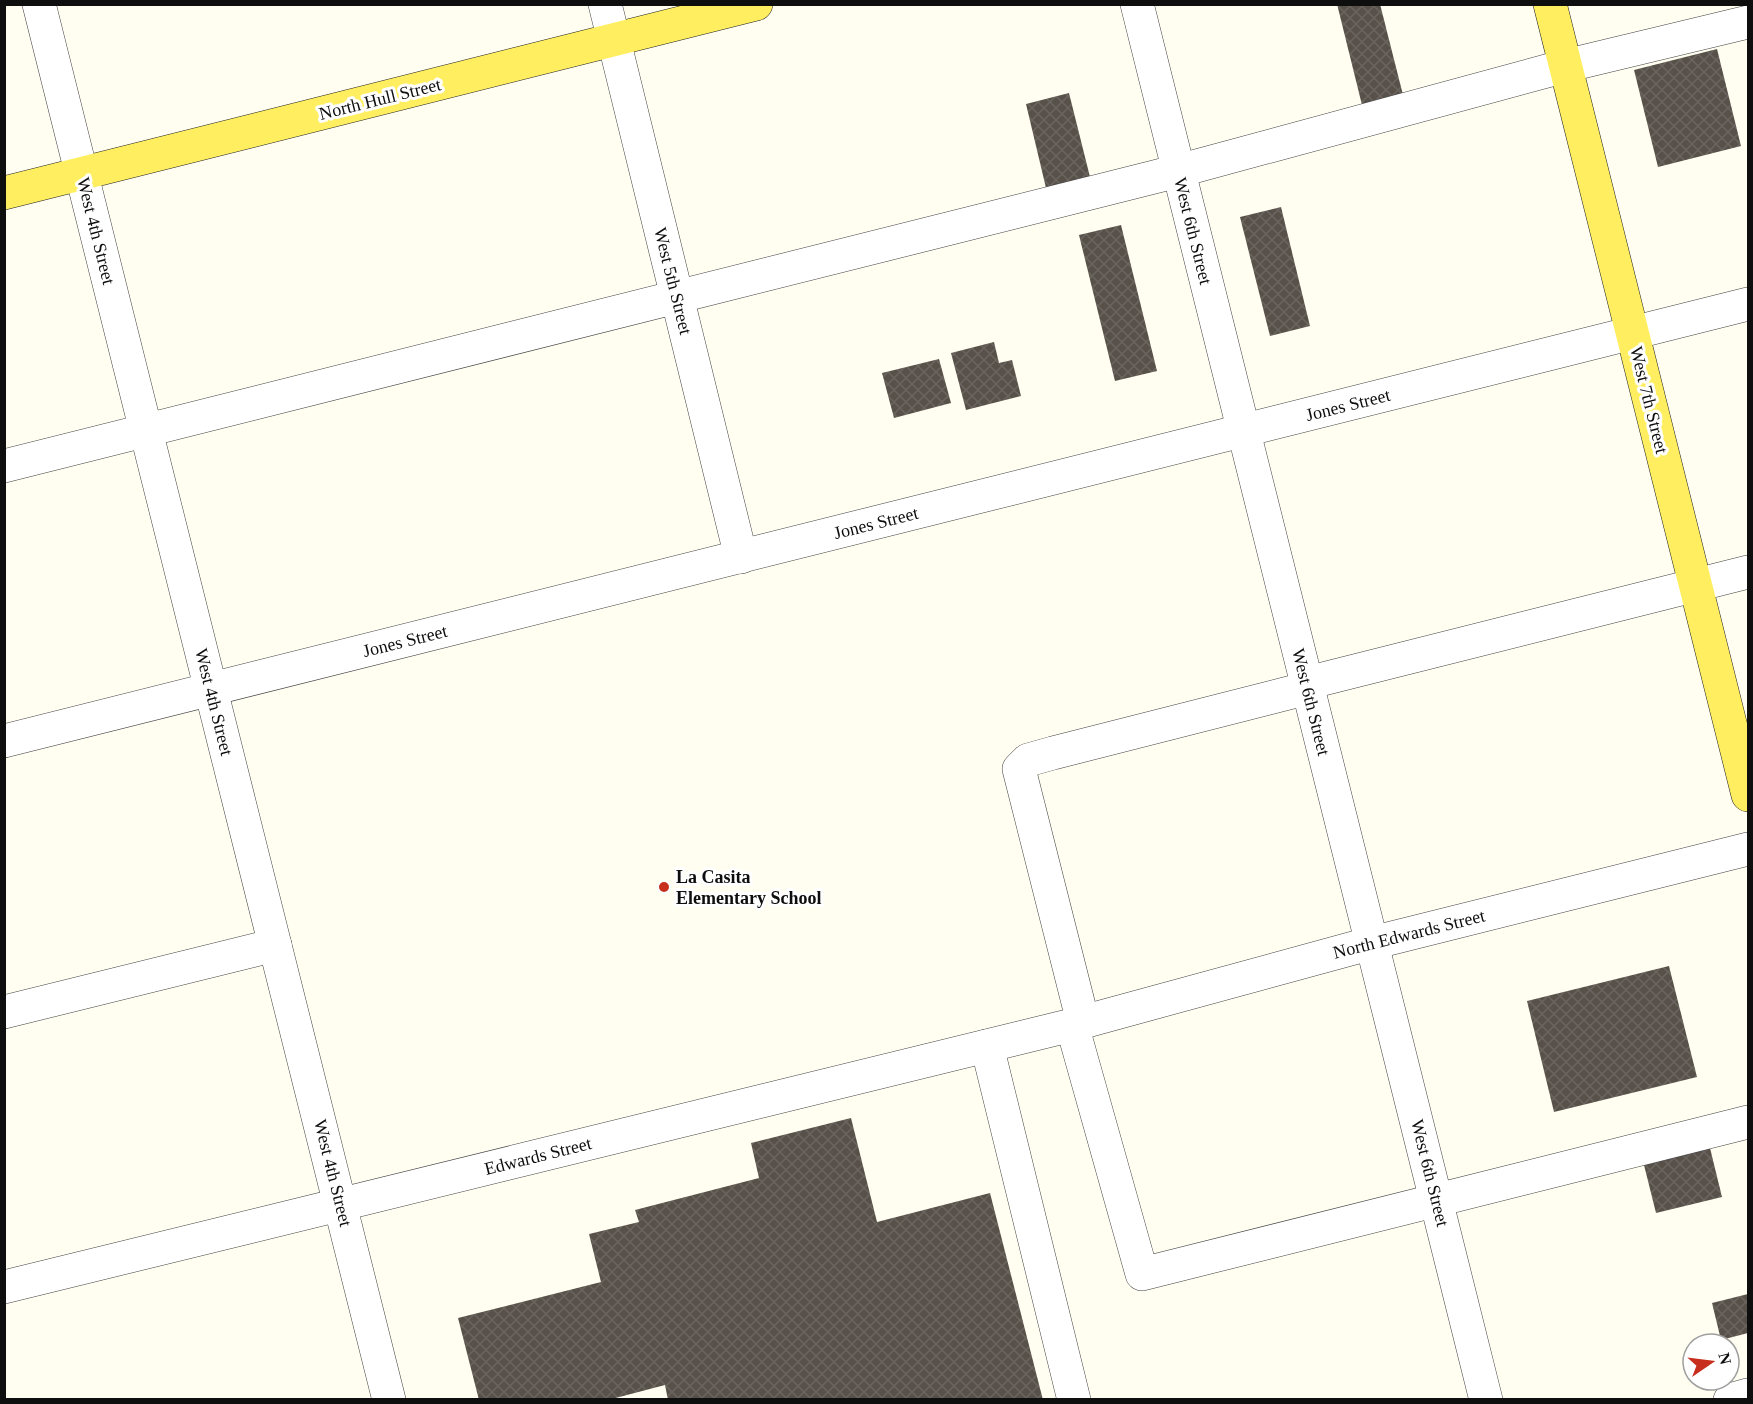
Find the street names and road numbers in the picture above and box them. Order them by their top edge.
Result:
street label: North Hull Street [317,74,443,124]
street label: West 4th Street [73,175,119,287]
street label: West 6th Street [1170,175,1216,287]
street label: West 5th Street [650,225,696,337]
street label: West 7th Street [1626,344,1672,456]
street label: Jones Street [1304,385,1392,425]
street label: Jones Street [832,503,920,543]
street label: Jones Street [361,621,449,661]
street label: West 4th Street [191,646,237,758]
street label: West 6th Street [1288,646,1334,758]
street label: North Edwards Street [1331,905,1487,963]
street label: West 4th Street [310,1117,356,1229]
street label: West 6th Street [1407,1117,1453,1229]
street label: Edwards Street [482,1133,594,1179]

